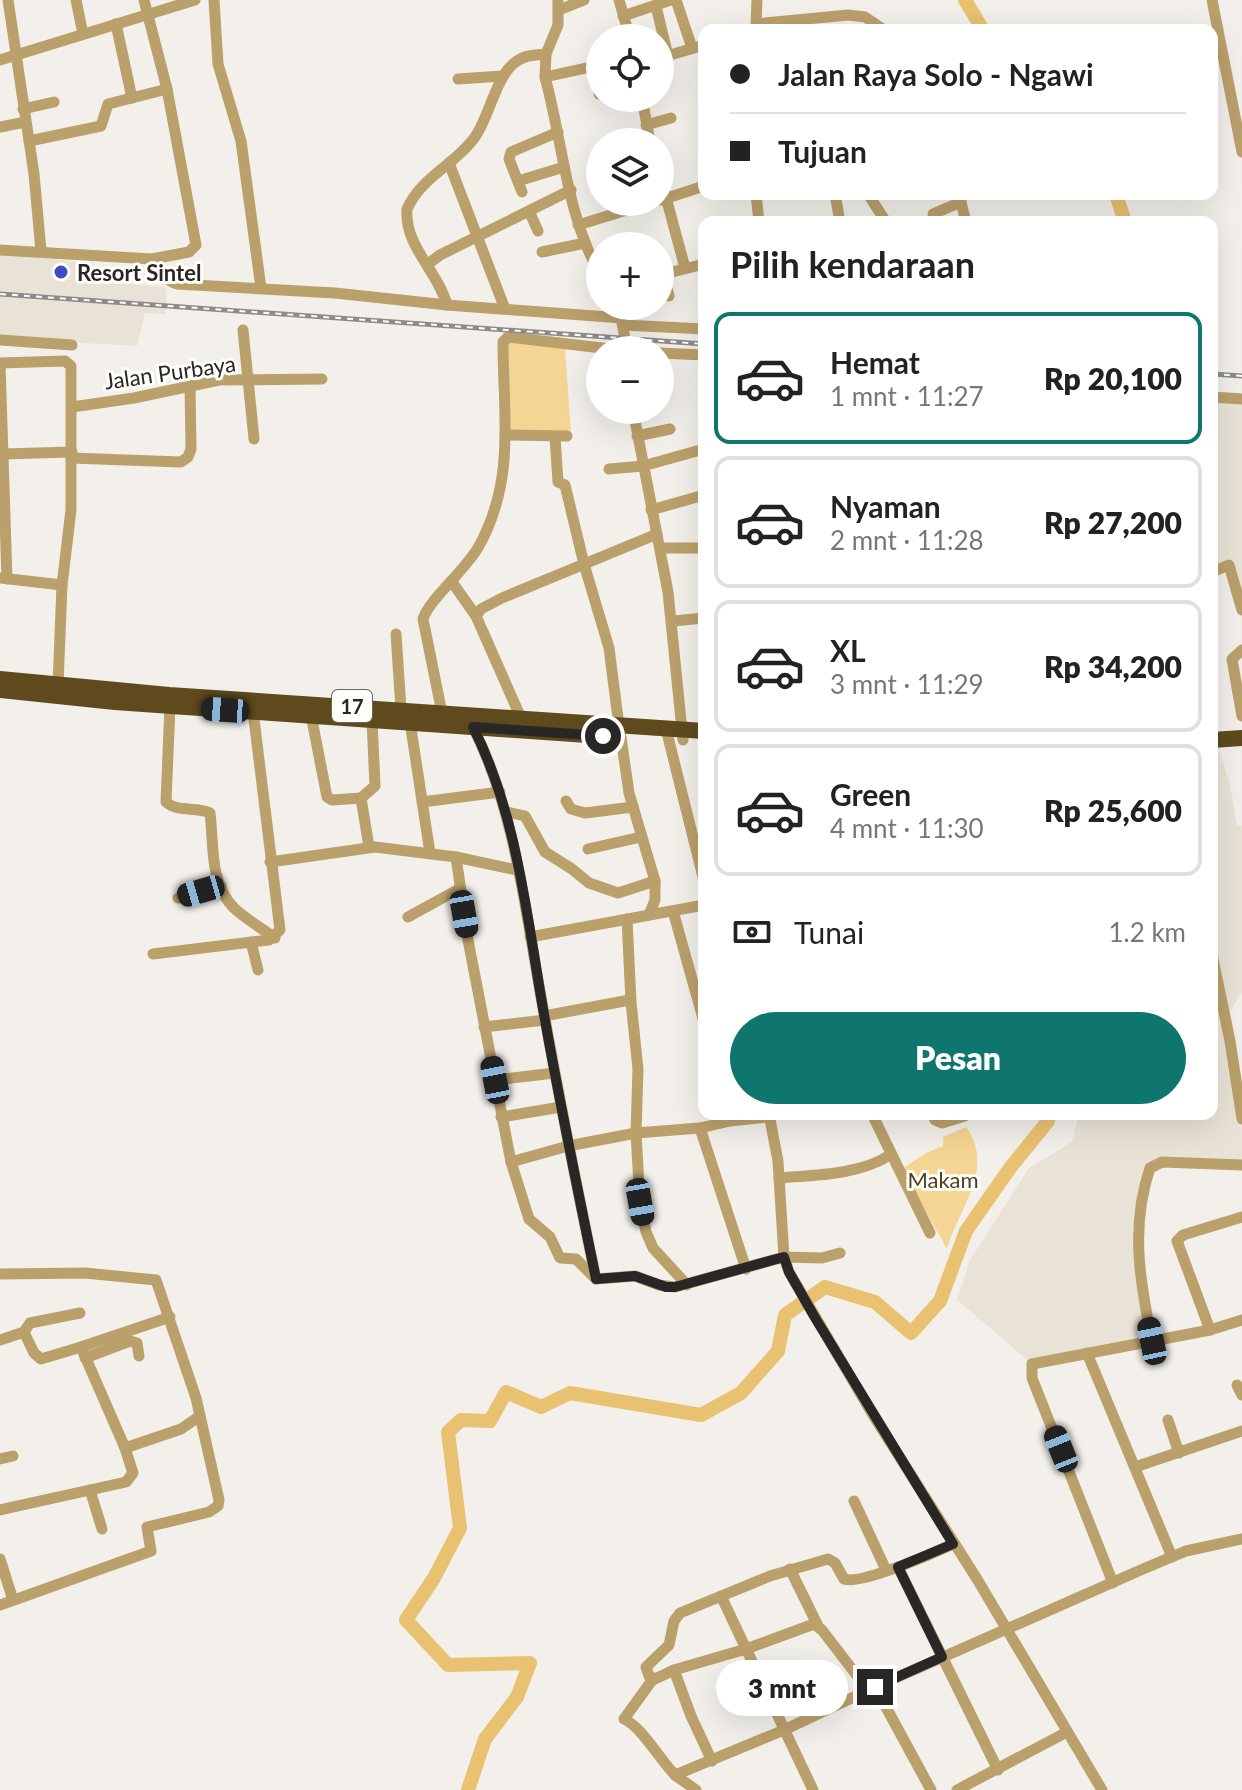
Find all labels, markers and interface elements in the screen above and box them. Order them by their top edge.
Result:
map controls [586,24,674,424]
button: locate [586,24,674,112]
text: Jalan Raya Solo - Ngawi [778,56,1094,92]
button: layers [586,128,674,216]
text: Tujuan [778,133,867,169]
button: + [586,232,674,320]
text: Pilih kendaraan [730,242,975,286]
place label: Resort Sintel [77,259,201,286]
marker: Resort Sintel [52,263,70,281]
button: − [586,336,674,424]
icon: car [734,342,806,414]
text: Hemat [830,344,920,380]
street label: Jalan Purbaya [103,349,237,395]
text: Rp 20,100 [1044,360,1182,396]
text: 1 mnt · 11:27 [830,380,984,412]
icon: car [734,486,806,558]
text: Nyaman [830,488,941,524]
text: Rp 27,200 [1044,504,1182,540]
text: 2 mnt · 11:28 [830,524,984,556]
icon: car [734,630,806,702]
text: XL [830,632,866,668]
text: Rp 34,200 [1044,648,1182,684]
text: 3 mnt · 11:29 [830,668,984,700]
road number: 17 [332,690,372,722]
car [200,696,250,724]
route start [585,718,621,754]
icon: car [734,774,806,846]
text: Green [830,776,911,812]
text: Rp 25,600 [1044,792,1182,828]
text: 4 mnt · 11:30 [830,812,984,844]
car [175,873,227,909]
car [448,888,480,940]
icon: cash [730,910,774,954]
text: Tunai [794,914,864,950]
text: 1.2 km [1108,916,1186,948]
button: Pesan [730,1012,1186,1104]
car [479,1054,511,1106]
park label: Makam [907,1166,979,1193]
car [624,1176,656,1228]
car [1135,1315,1169,1367]
car [1041,1422,1081,1476]
callout: 3 mnt [715,1659,847,1715]
route end [857,1669,893,1705]
text: 3 mnt [748,1672,816,1704]

